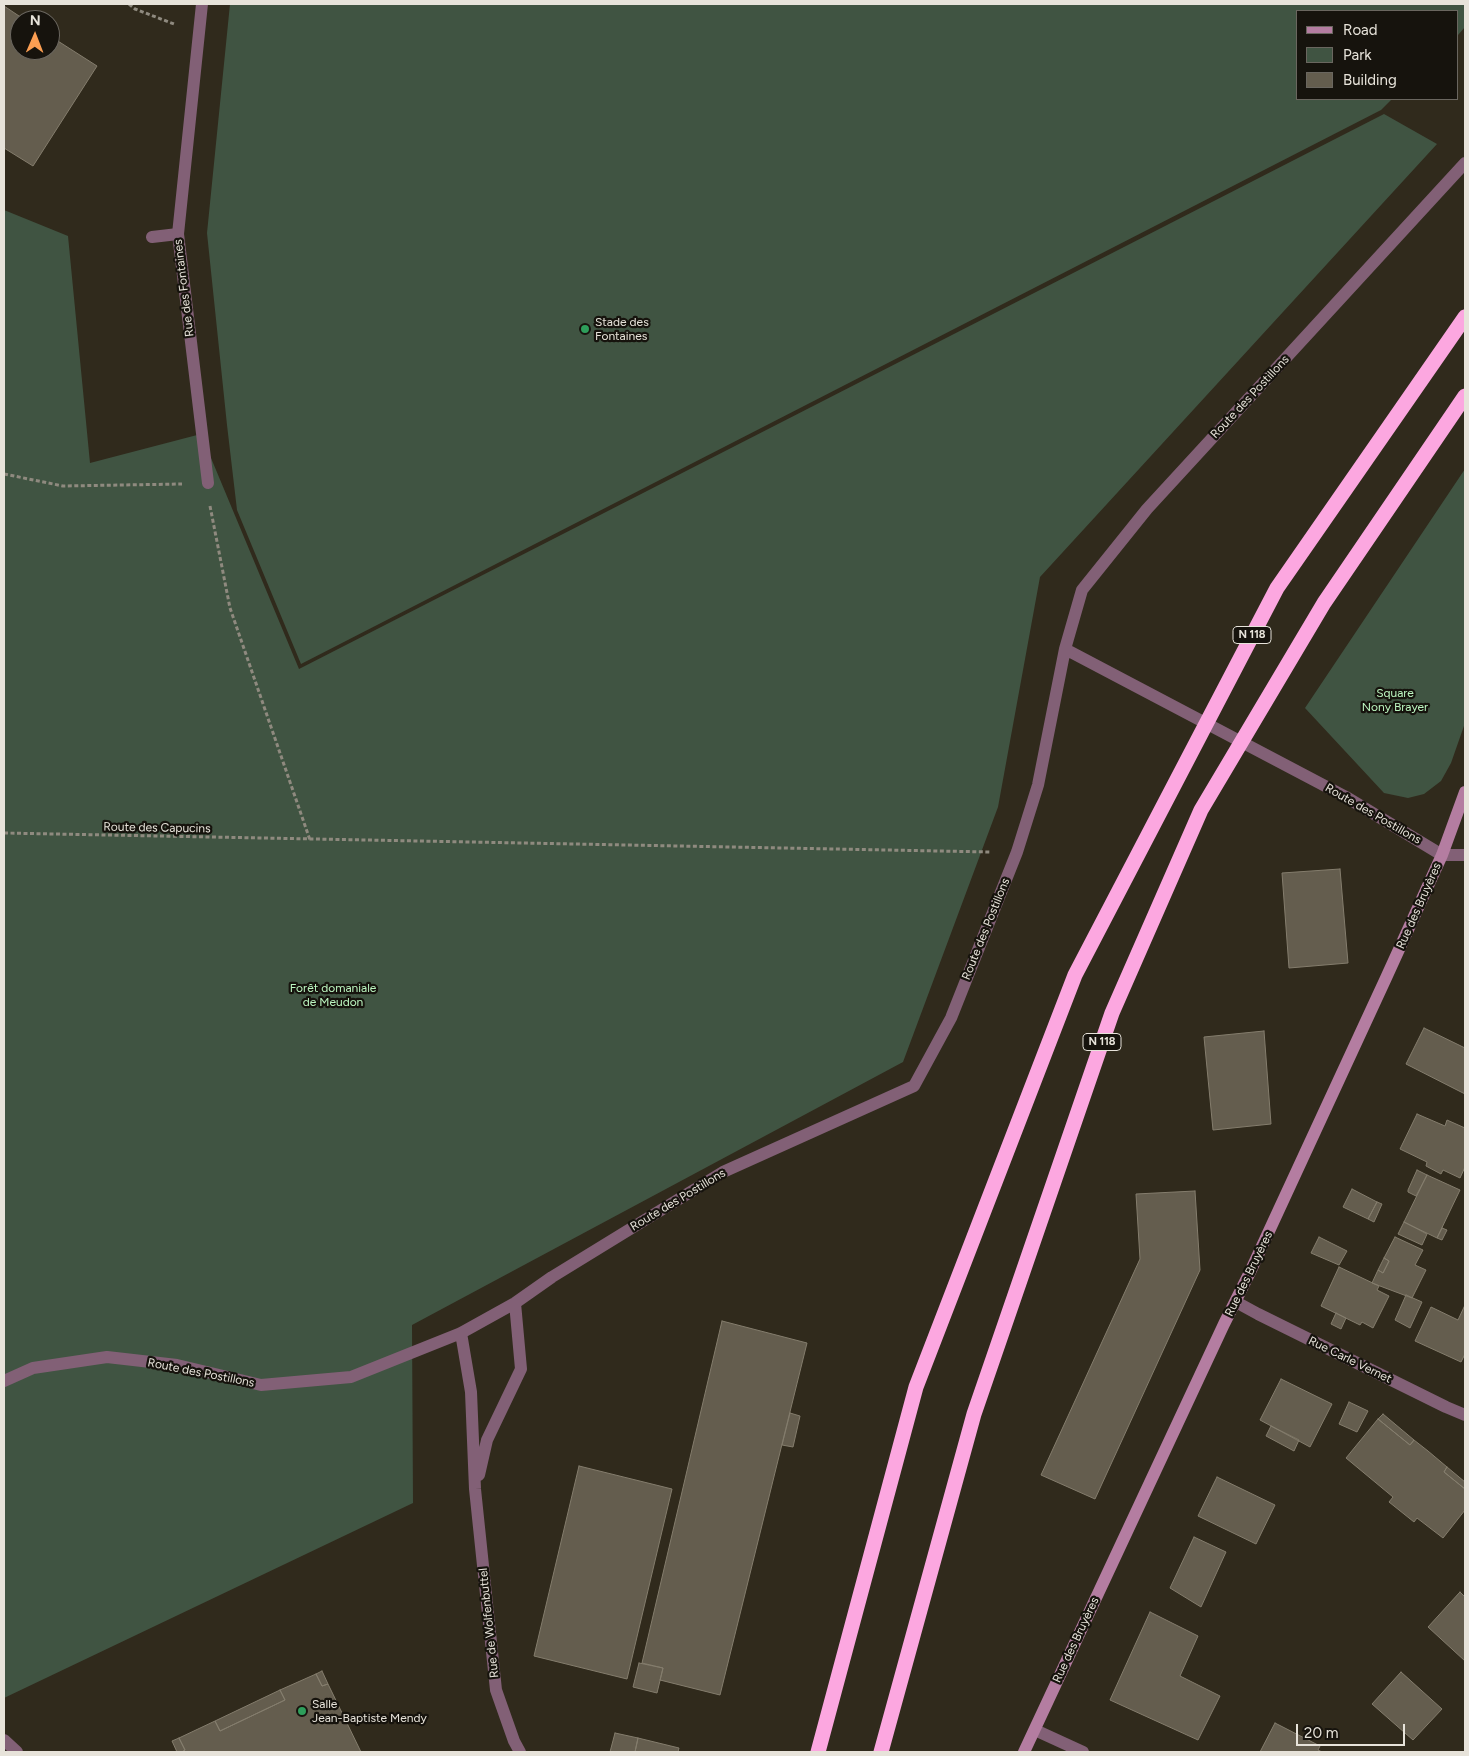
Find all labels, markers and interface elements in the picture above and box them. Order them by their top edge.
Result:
north arrow [10,10,60,60]
legend [1296,10,1459,100]
text: N [30,12,41,29]
text: Road [1343,21,1378,39]
text: Park [1343,46,1372,64]
text: Building [1343,71,1397,89]
street label: Rue des Fontaines [171,238,197,338]
place label: Stade des Fontaines [595,315,649,343]
marker: Stade des Fontaines [579,323,591,335]
street label: Route des Postillons [1208,352,1292,442]
road number: N 118 [1233,626,1271,644]
park label: Square Nony Brayer [1362,686,1428,714]
street label: Route des Postillons [1322,781,1424,847]
street label: Route des Capucins [103,820,211,836]
street label: Rue des Bruyères [1394,861,1444,951]
street label: Route des Postillons [959,876,1013,982]
park label: Forêt domaniale de Meudon [290,981,376,1009]
road number: N 118 [1083,1034,1121,1050]
street label: Route des Postillons [628,1166,728,1234]
street label: Rue des Bruyères [1222,1229,1276,1319]
street label: Rue Carle Vernet [1306,1334,1394,1386]
street label: Route des Postillons [146,1356,256,1390]
street label: Rue de Wolfenbuttel [476,1567,502,1679]
street label: Rue des Bruyères [1050,1595,1102,1685]
place label: Salle Jean-Baptiste Mendy [312,1697,427,1725]
marker: Salle Jean-Baptiste Mendy [296,1705,308,1717]
scale bar [1299,1714,1408,1746]
text: 20 m [1304,1724,1338,1742]

